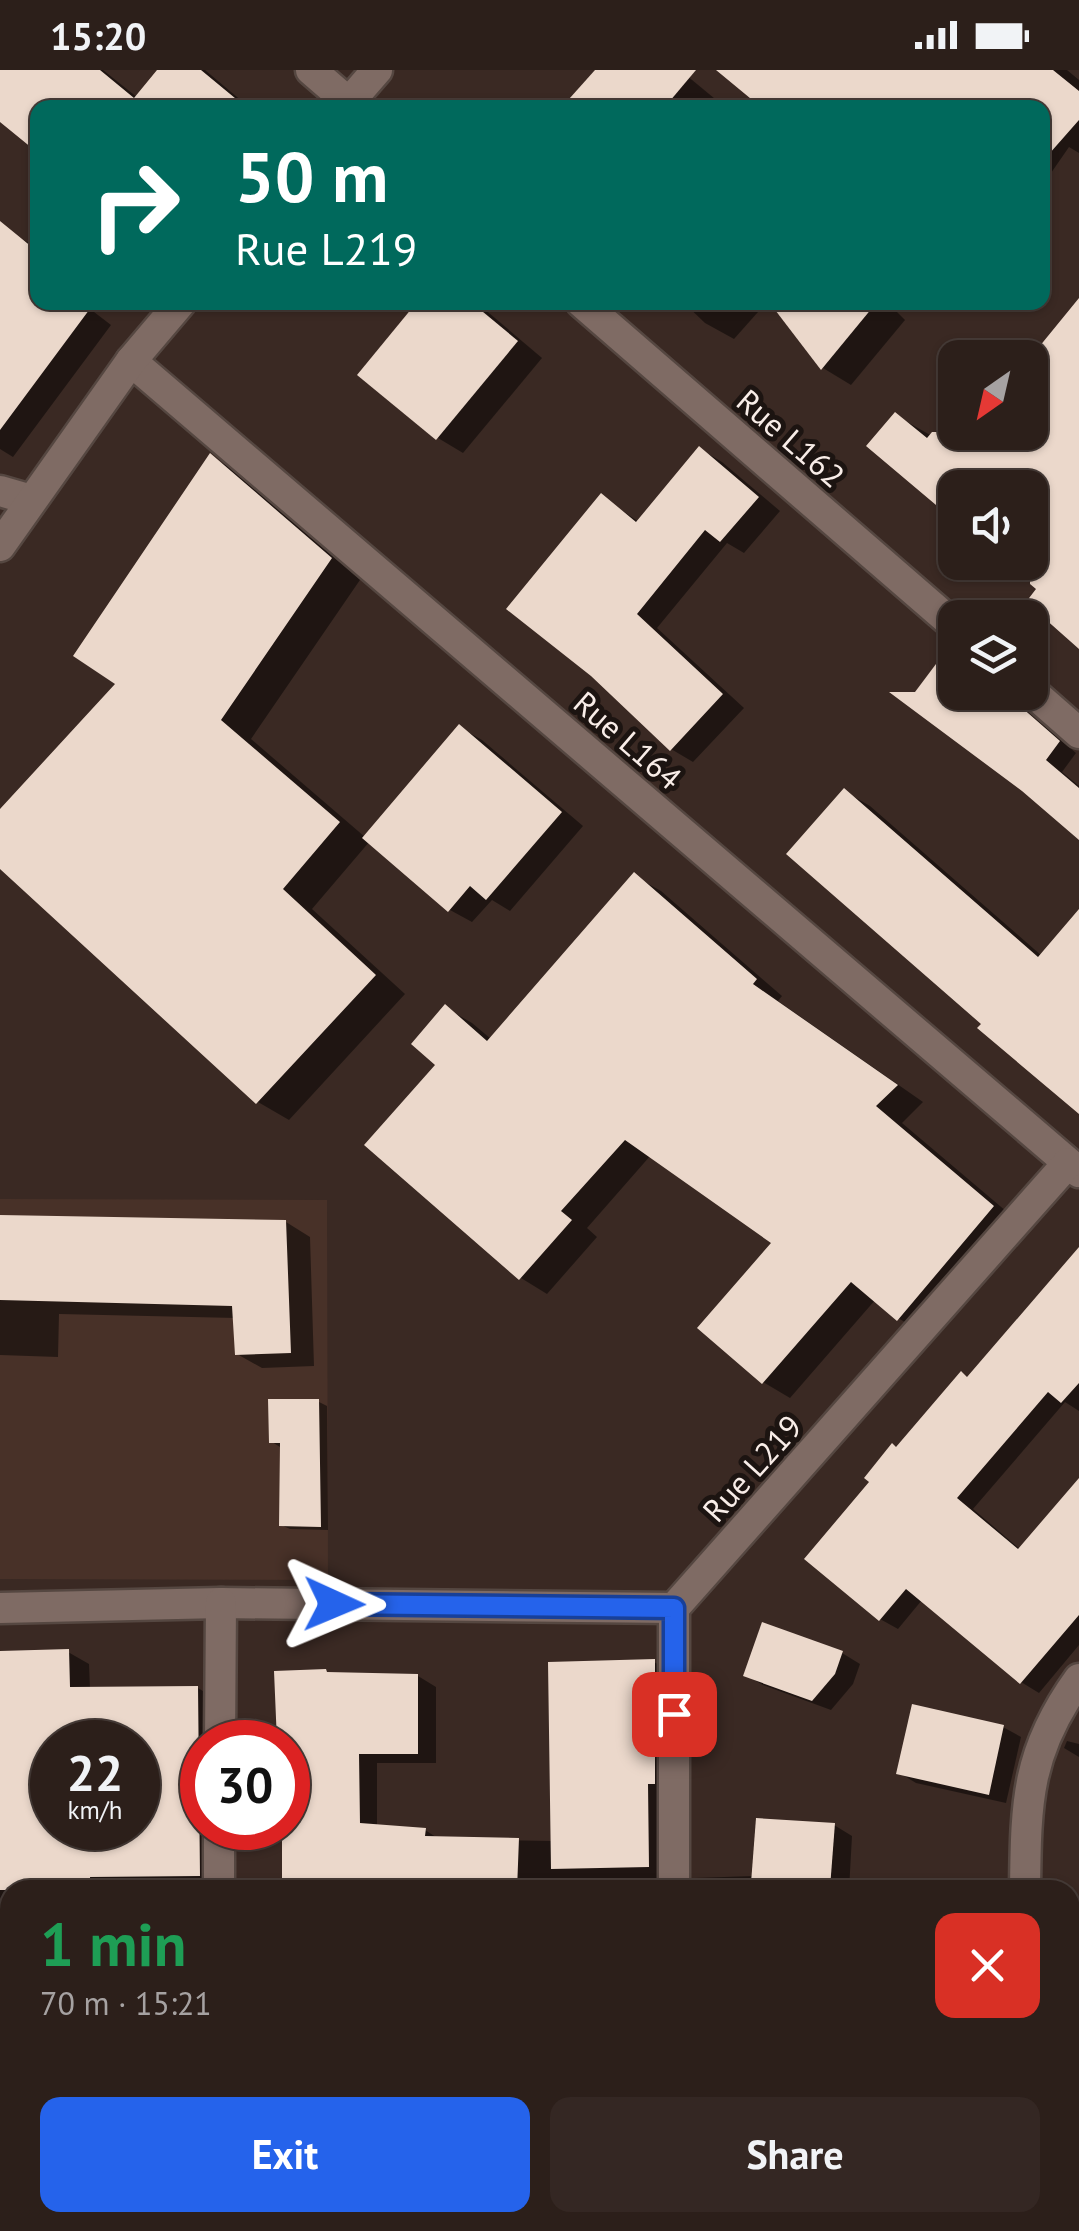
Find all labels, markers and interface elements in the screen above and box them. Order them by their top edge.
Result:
text: 15:20 [50,11,146,60]
text: 50 m [235,131,388,221]
icon: right [70,140,200,270]
text: Rue L219 [235,219,417,277]
north arrow [938,340,1048,450]
map controls [938,340,1048,710]
street label: Rue L162 [728,380,854,496]
button: sound [938,470,1048,580]
button: layers [938,600,1048,710]
street label: Rue L164 [565,682,691,798]
street label: Rue L219 [693,1406,811,1530]
position arrow [282,1552,386,1656]
pin [632,1672,717,1757]
icon: arrive [647,1687,702,1742]
speed limit sign: 30 [180,1720,310,1850]
text: 22 [67,1740,123,1805]
text: km/h [68,1794,122,1826]
text: 1 min [40,1905,186,1983]
button: close [935,1913,1040,2018]
text: 70 m · 15:21 [40,1982,212,2024]
button: Exit [40,2097,530,2212]
button: Share [550,2097,1040,2212]

